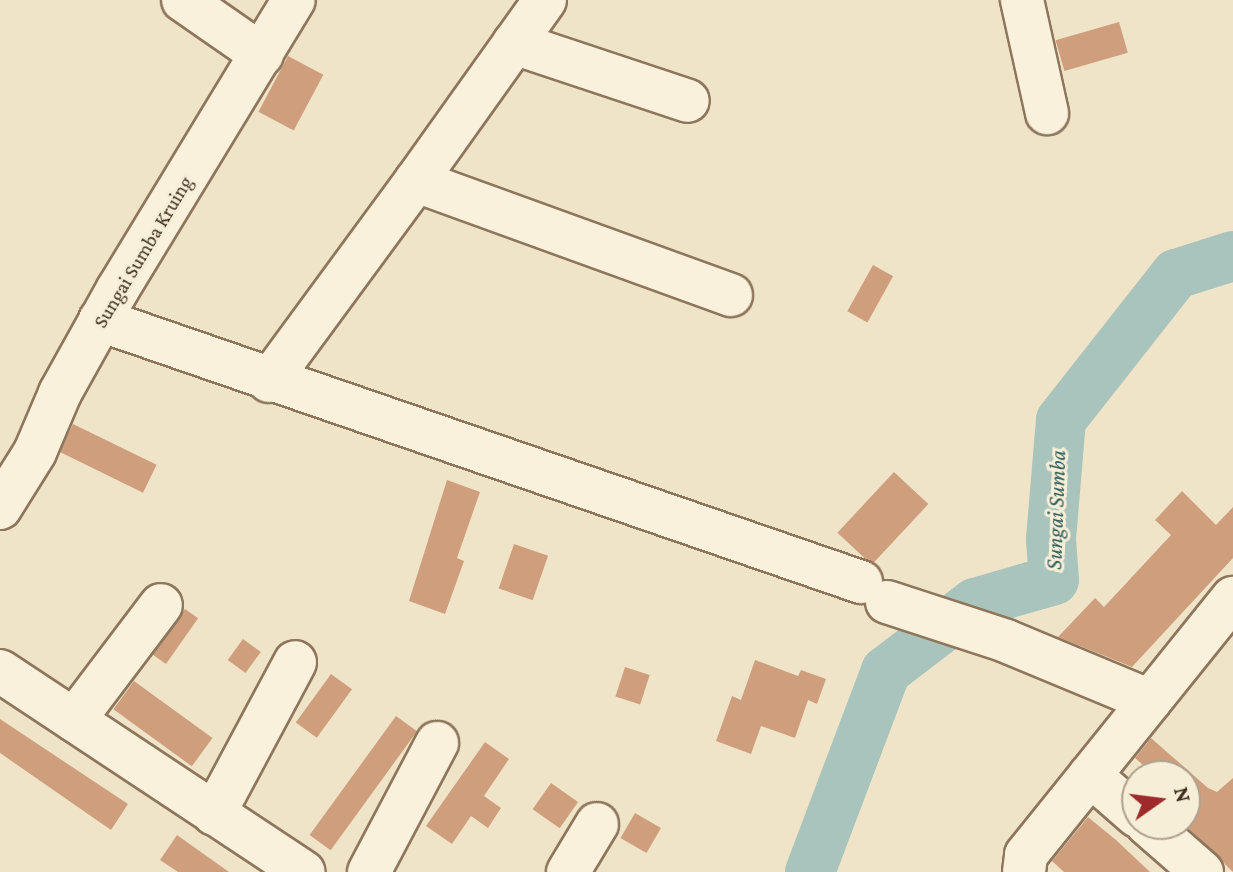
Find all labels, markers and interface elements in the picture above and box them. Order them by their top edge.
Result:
street label: Sungai Sumba Kruing [88,172,198,332]
water label: Sungai Sumba [1041,450,1071,570]
north arrow [1121,760,1201,840]
text: N [1169,784,1197,805]

